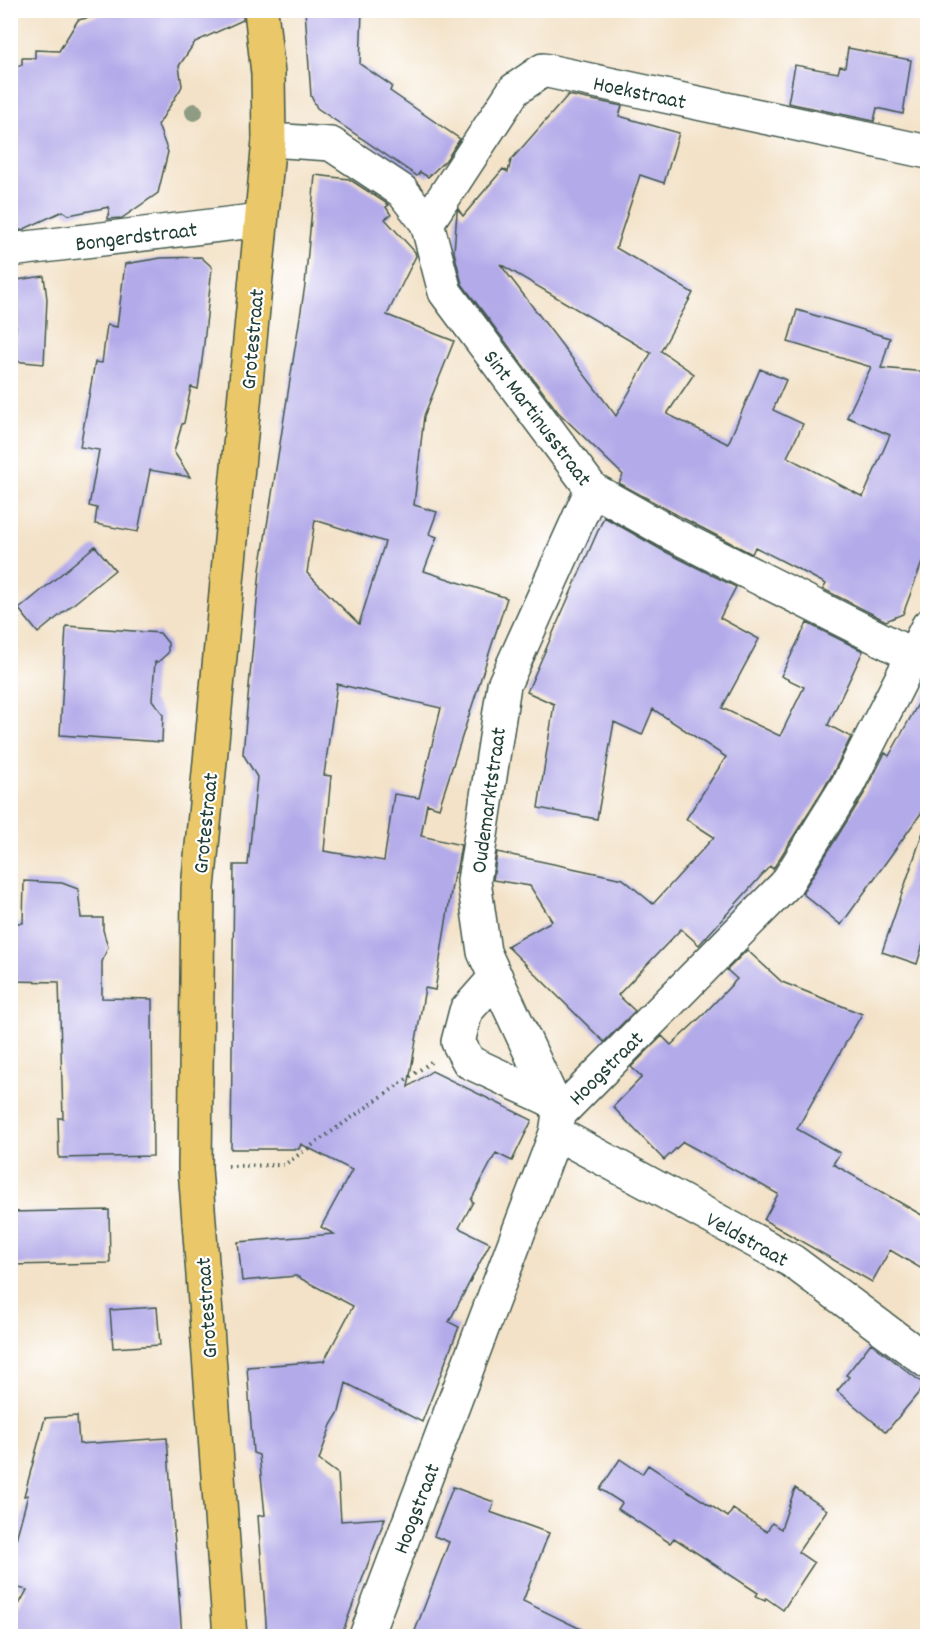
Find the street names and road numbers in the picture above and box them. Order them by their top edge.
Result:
street label: Hoekstraat [590,69,688,119]
street label: Bongerdstraat [74,216,199,261]
street label: Grotestraat [235,288,274,391]
street label: Sint Martinusstraat [475,344,598,494]
street label: Oudemarktstraat [465,725,516,875]
street label: Grotestraat [187,771,228,875]
street label: Hoogstraat [563,1025,652,1114]
street label: Veldstraat [699,1206,793,1276]
street label: Grotestraat [190,1256,227,1359]
street label: Hoogstraat [387,1459,450,1559]

